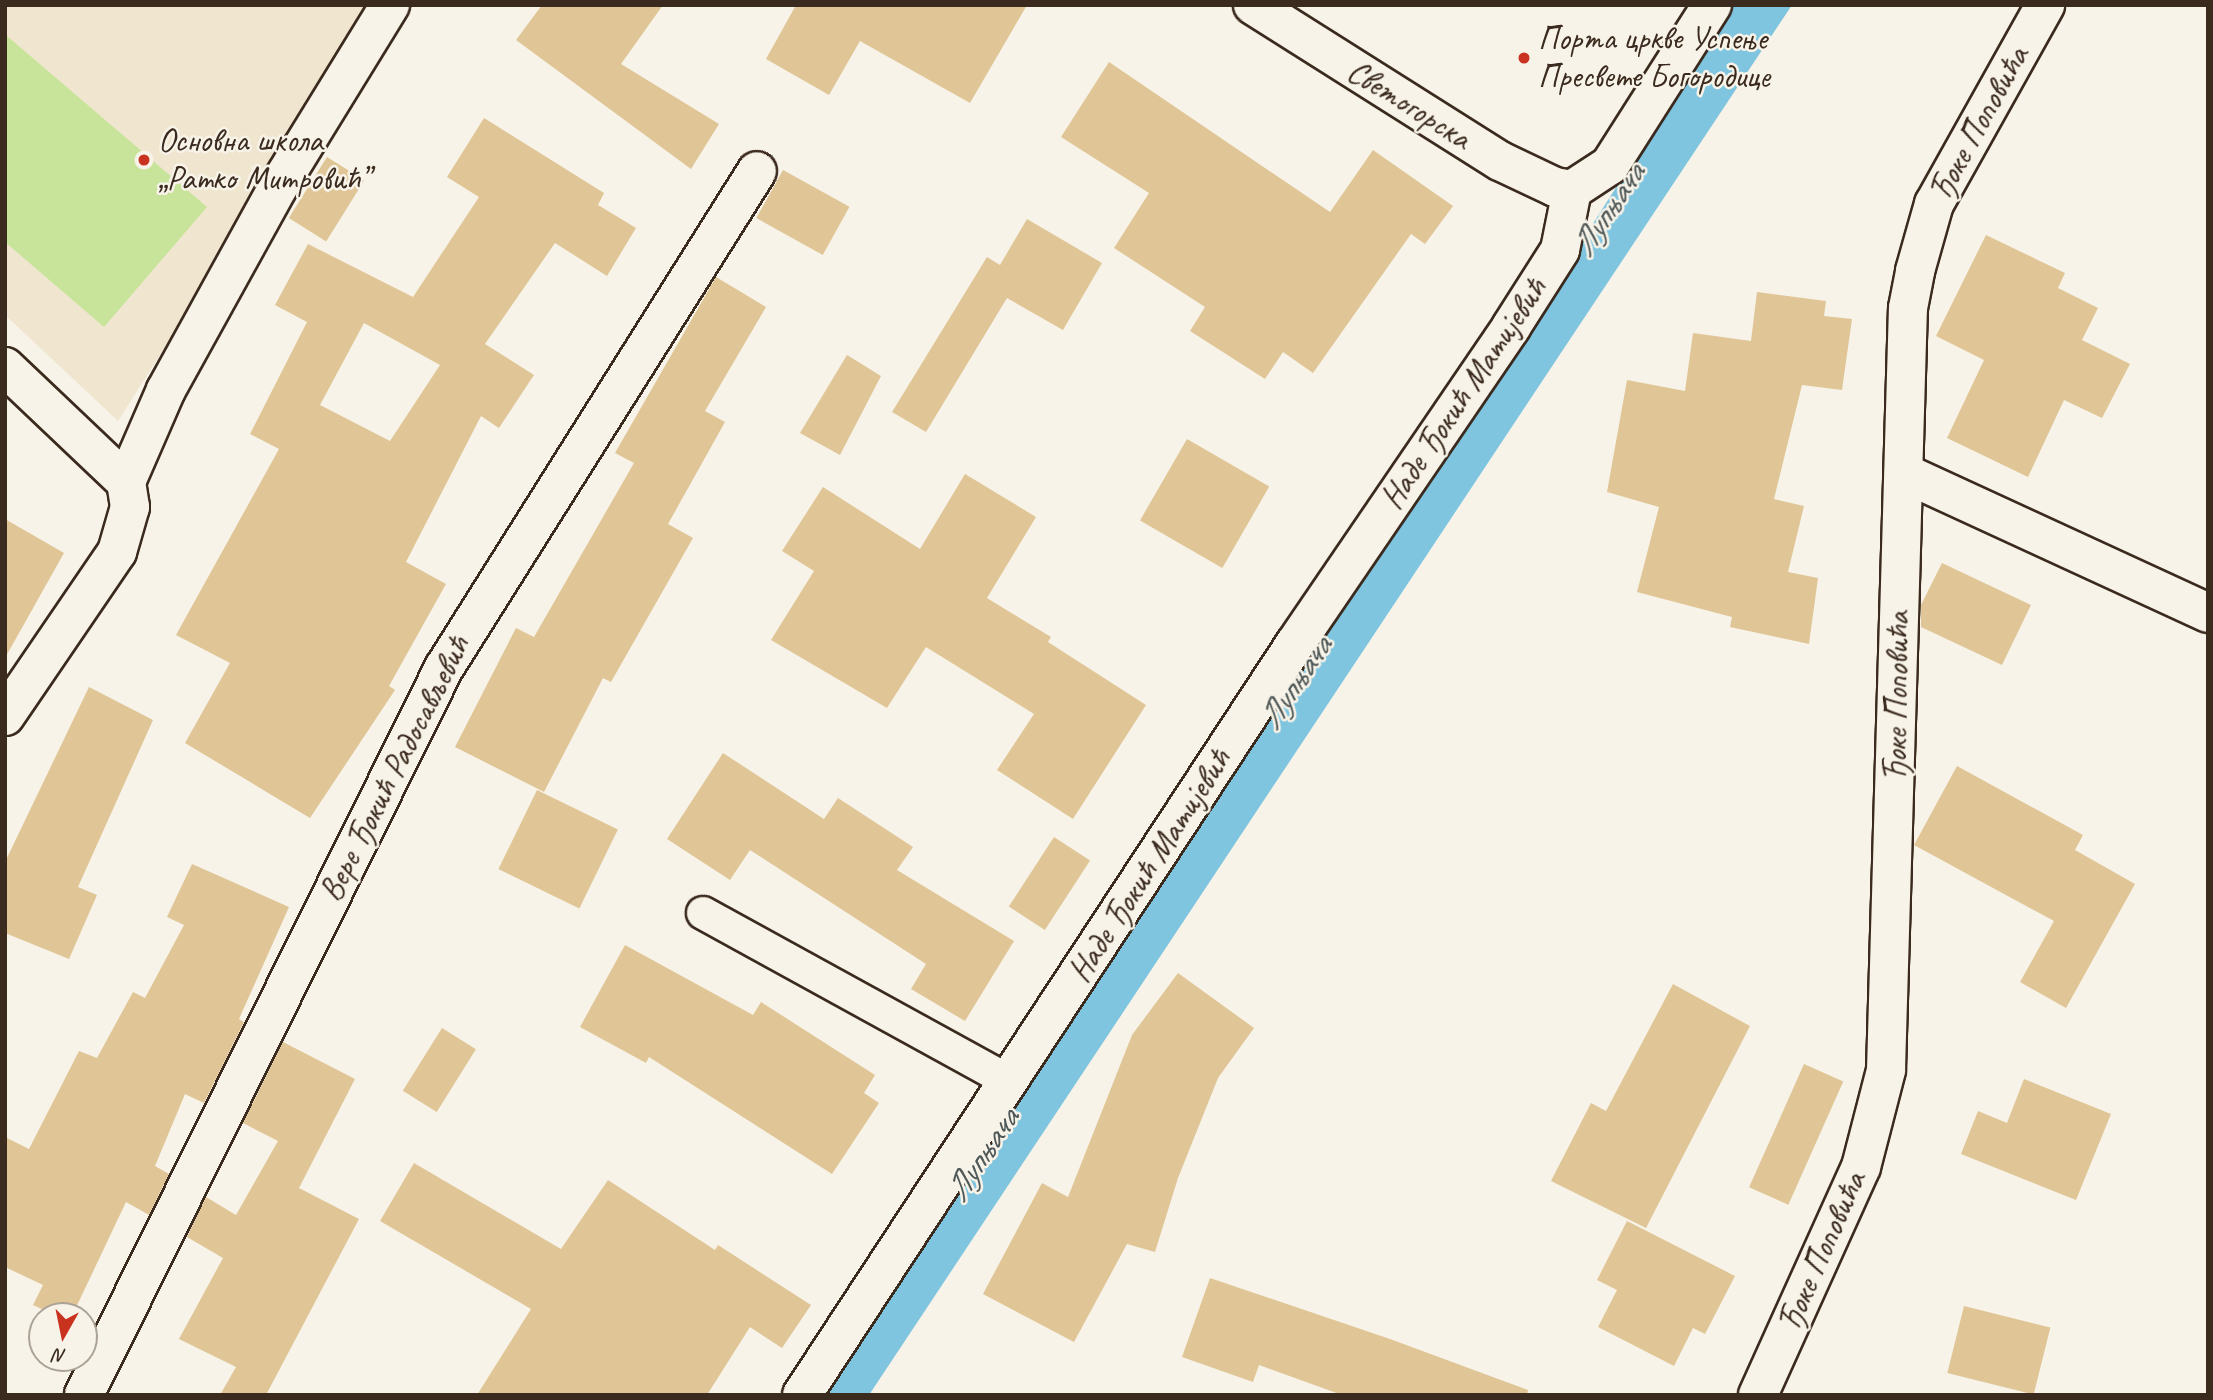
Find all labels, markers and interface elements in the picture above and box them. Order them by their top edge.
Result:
place label: Порта цркве Успење Пресвете Богородице [1538,19,1770,97]
street label: Ђоке Поповића [1921,42,2037,206]
marker: Порта цркве Успење Пресвете Богородице [1516,50,1532,66]
street label: Светогорска [1340,52,1478,158]
place label: Основна школа „Ратко Митровић” [158,121,365,199]
marker: Основна школа „Ратко Митровић” [136,152,152,168]
water label: Лупњача [1562,156,1654,264]
street label: Наде Ђокић Матијевић [1372,271,1556,517]
street label: Ђоке Поповића [1876,613,1918,781]
water label: Лупњача [1249,629,1341,737]
street label: Вере Ђокић Радосављевић [311,630,479,908]
street label: Наде Ђокић Матијевић [1060,742,1240,990]
water label: Лупњача [936,1101,1028,1209]
street label: Ђоке Поповића [1770,1168,1874,1336]
north arrow [28,1302,98,1372]
text: N [52,1343,68,1369]

